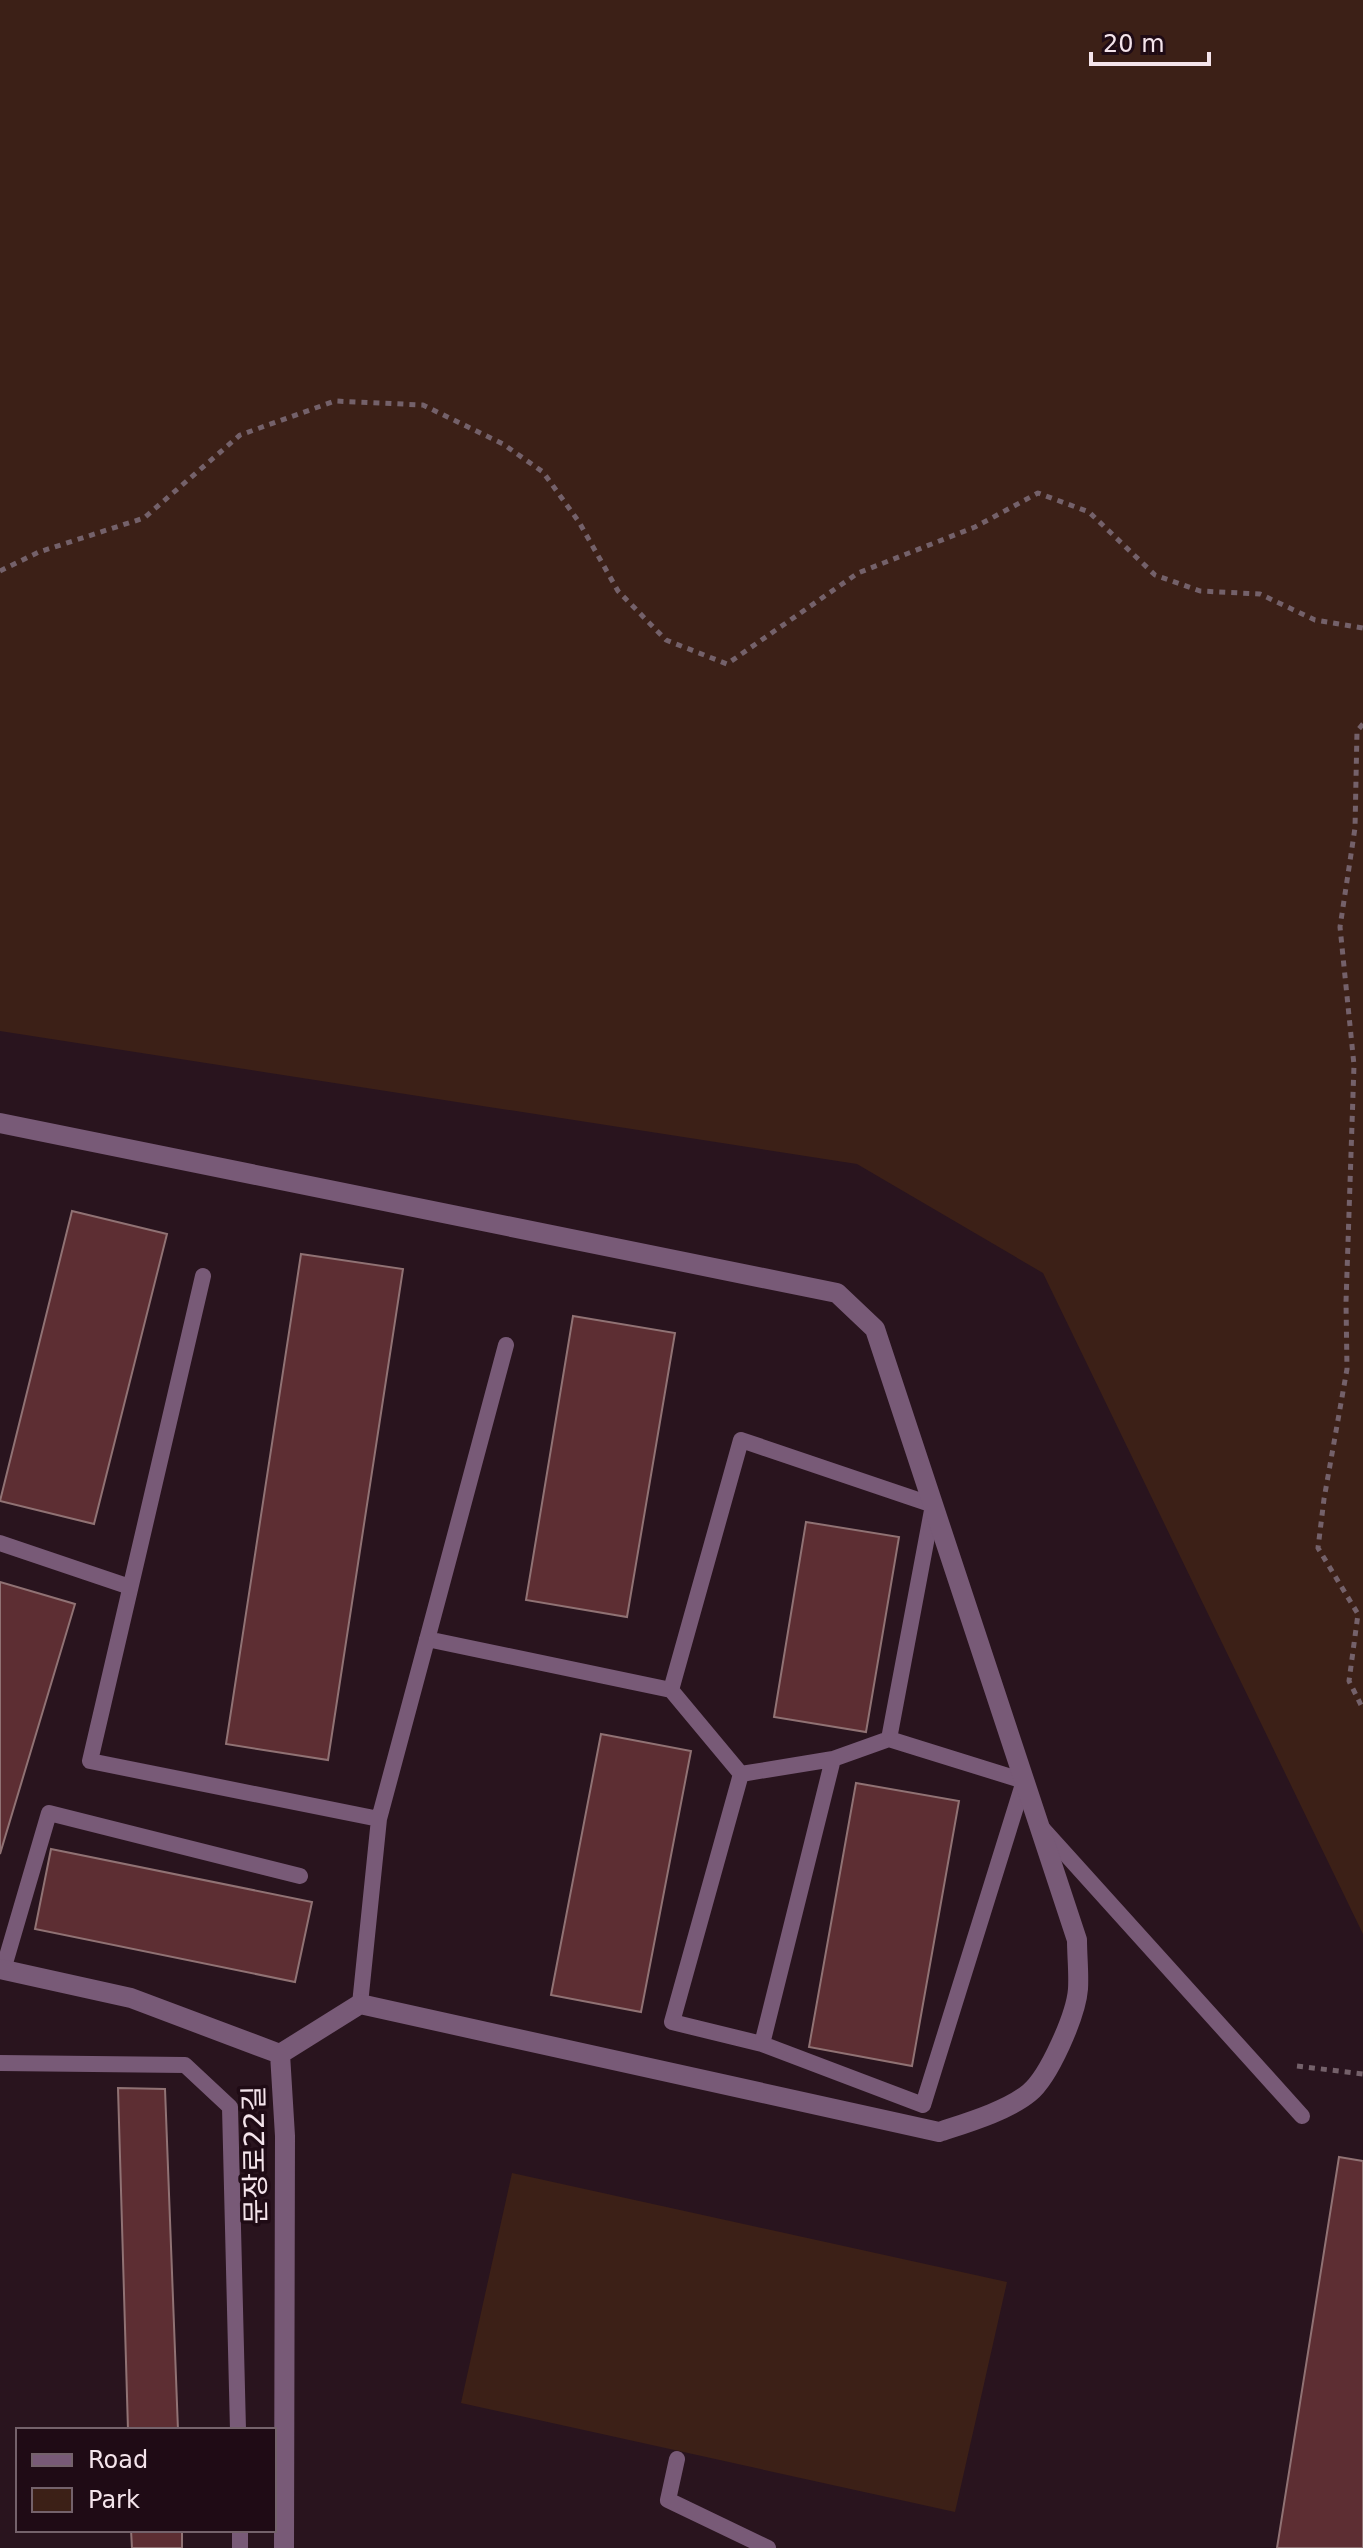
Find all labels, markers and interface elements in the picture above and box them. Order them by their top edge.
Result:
scale bar [1091,16,1209,66]
text: 20 m [1103,30,1165,58]
street label: 문장로22길 [237,2085,273,2225]
legend [16,2428,276,2532]
text: Road [88,2446,148,2474]
text: Park [88,2486,140,2514]

